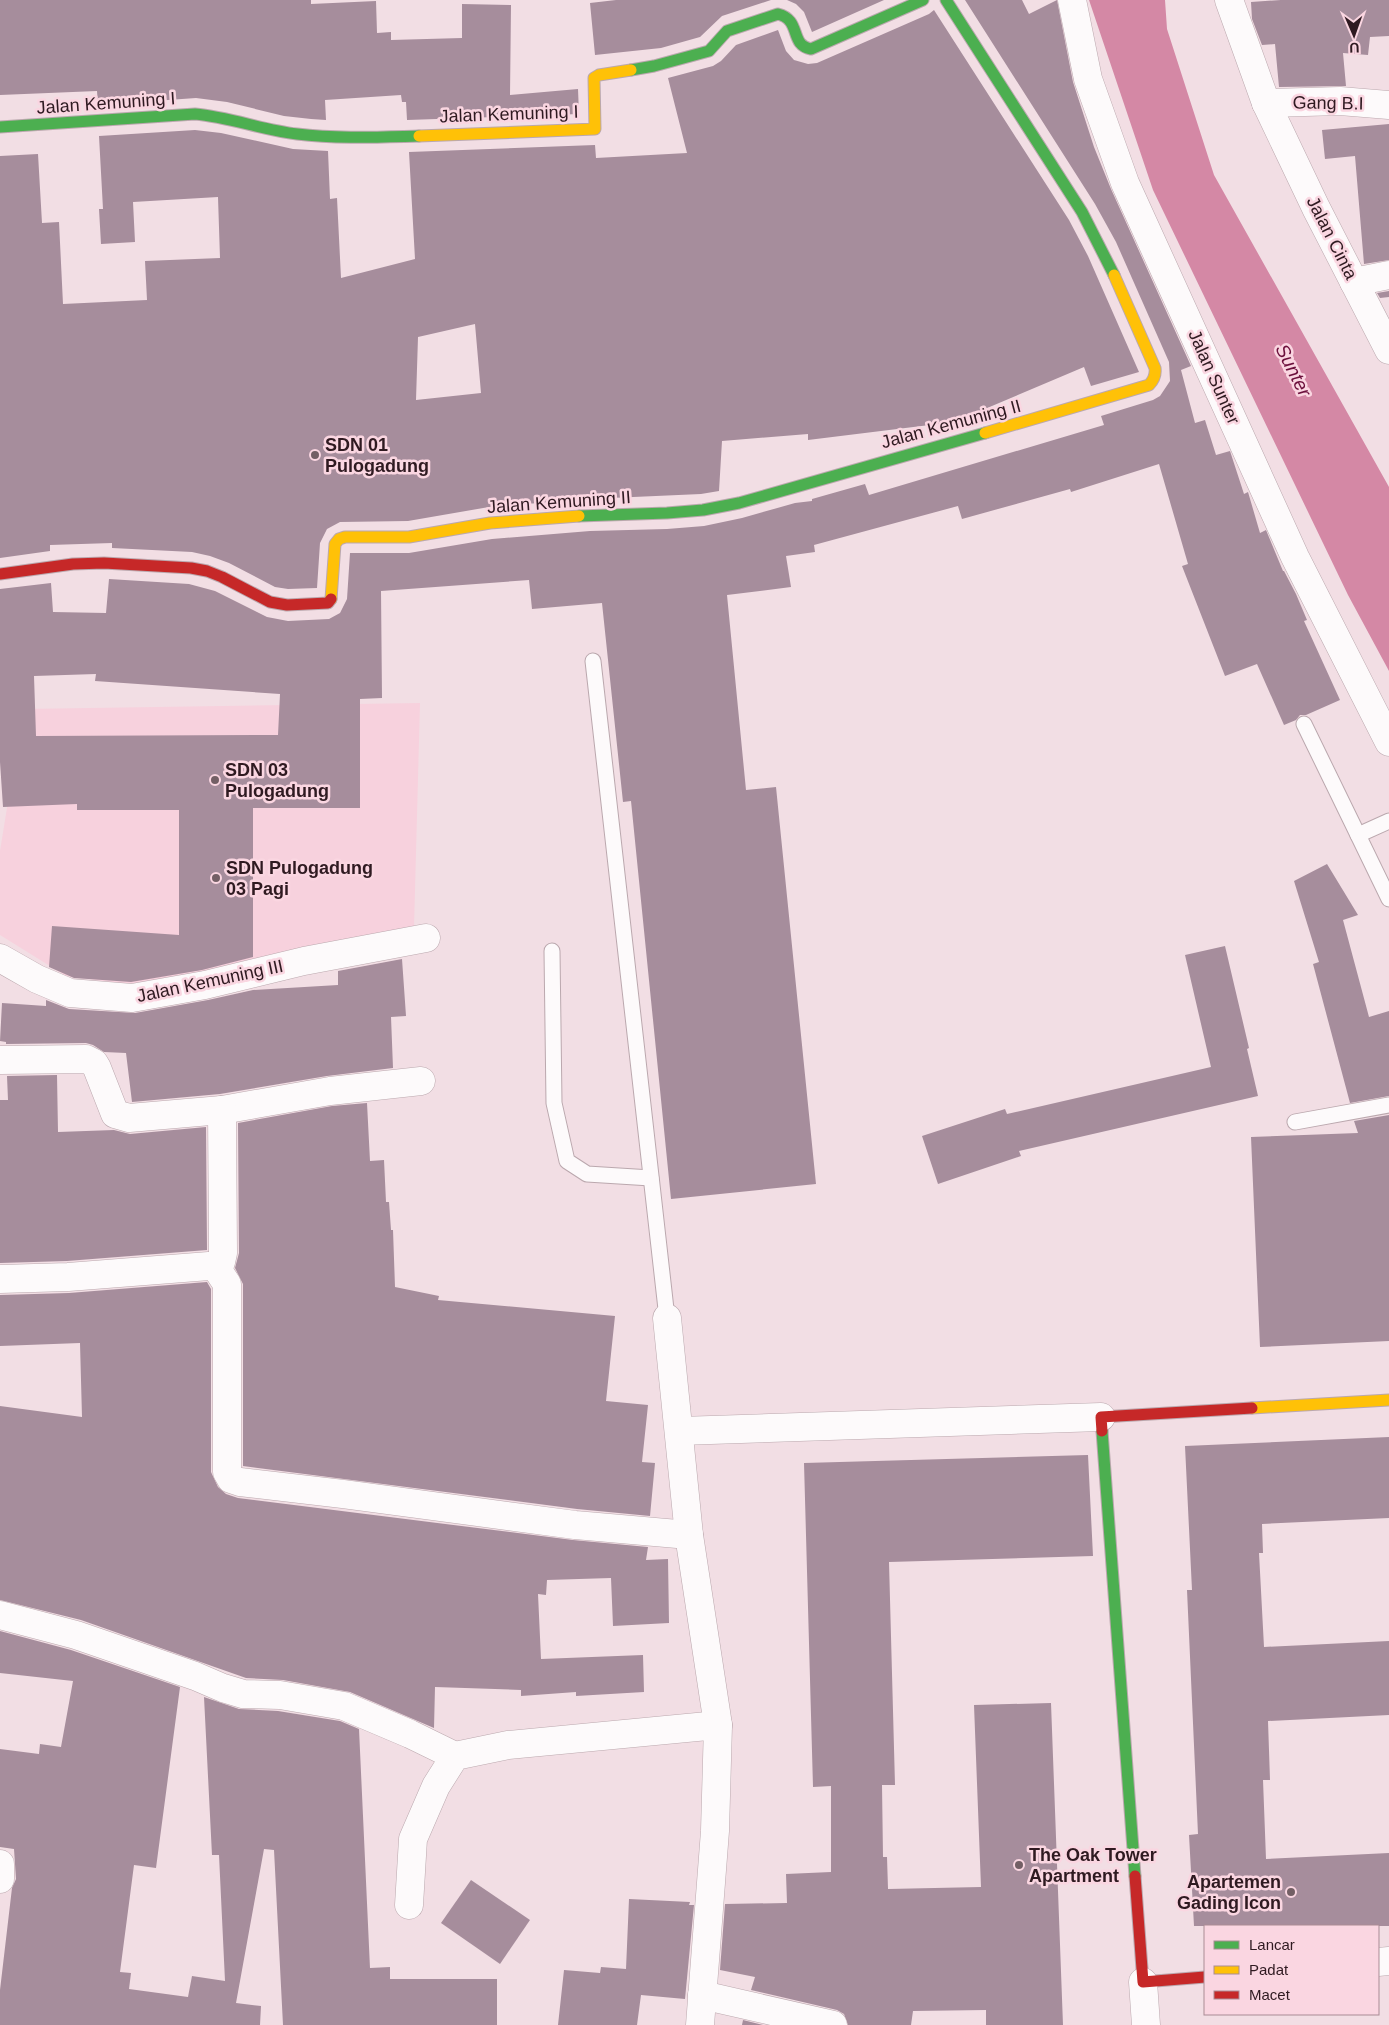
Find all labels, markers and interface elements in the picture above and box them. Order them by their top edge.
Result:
north arrow [1329,10,1379,60]
text: U [1349,40,1360,56]
street label: Jalan Kemuning I [36,88,176,118]
street label: Gang B.I [1292,92,1364,114]
street label: Jalan Kemuning I [439,102,579,126]
street label: Jalan Cinta [1303,193,1362,284]
street label: Jalan Sunter [1184,327,1244,427]
water label: Sunter [1271,341,1316,401]
street label: Jalan Kemuning II [879,396,1023,452]
place label: SDN 01 Pulogadung [325,435,429,476]
marker: SDN 01 Pulogadung [309,449,321,461]
street label: Jalan Kemuning II [486,487,632,517]
place label: SDN 03 Pulogadung [225,760,329,801]
marker: SDN 03 Pulogadung [209,774,221,786]
place label: SDN Pulogadung 03 Pagi [226,858,373,899]
marker: SDN Pulogadung 03 Pagi [210,872,222,884]
street label: Jalan Kemuning III [135,956,285,1006]
place label: The Oak Tower Apartment [1029,1845,1157,1886]
marker: The Oak Tower Apartment [1013,1859,1025,1871]
place label: Apartemen Gading Icon [1177,1872,1281,1913]
marker: Apartemen Gading Icon [1285,1886,1297,1898]
legend [1204,1925,1379,2015]
text: Lancar [1249,1936,1295,1953]
text: Padat [1249,1961,1289,1978]
text: Macet [1249,1986,1291,2003]

